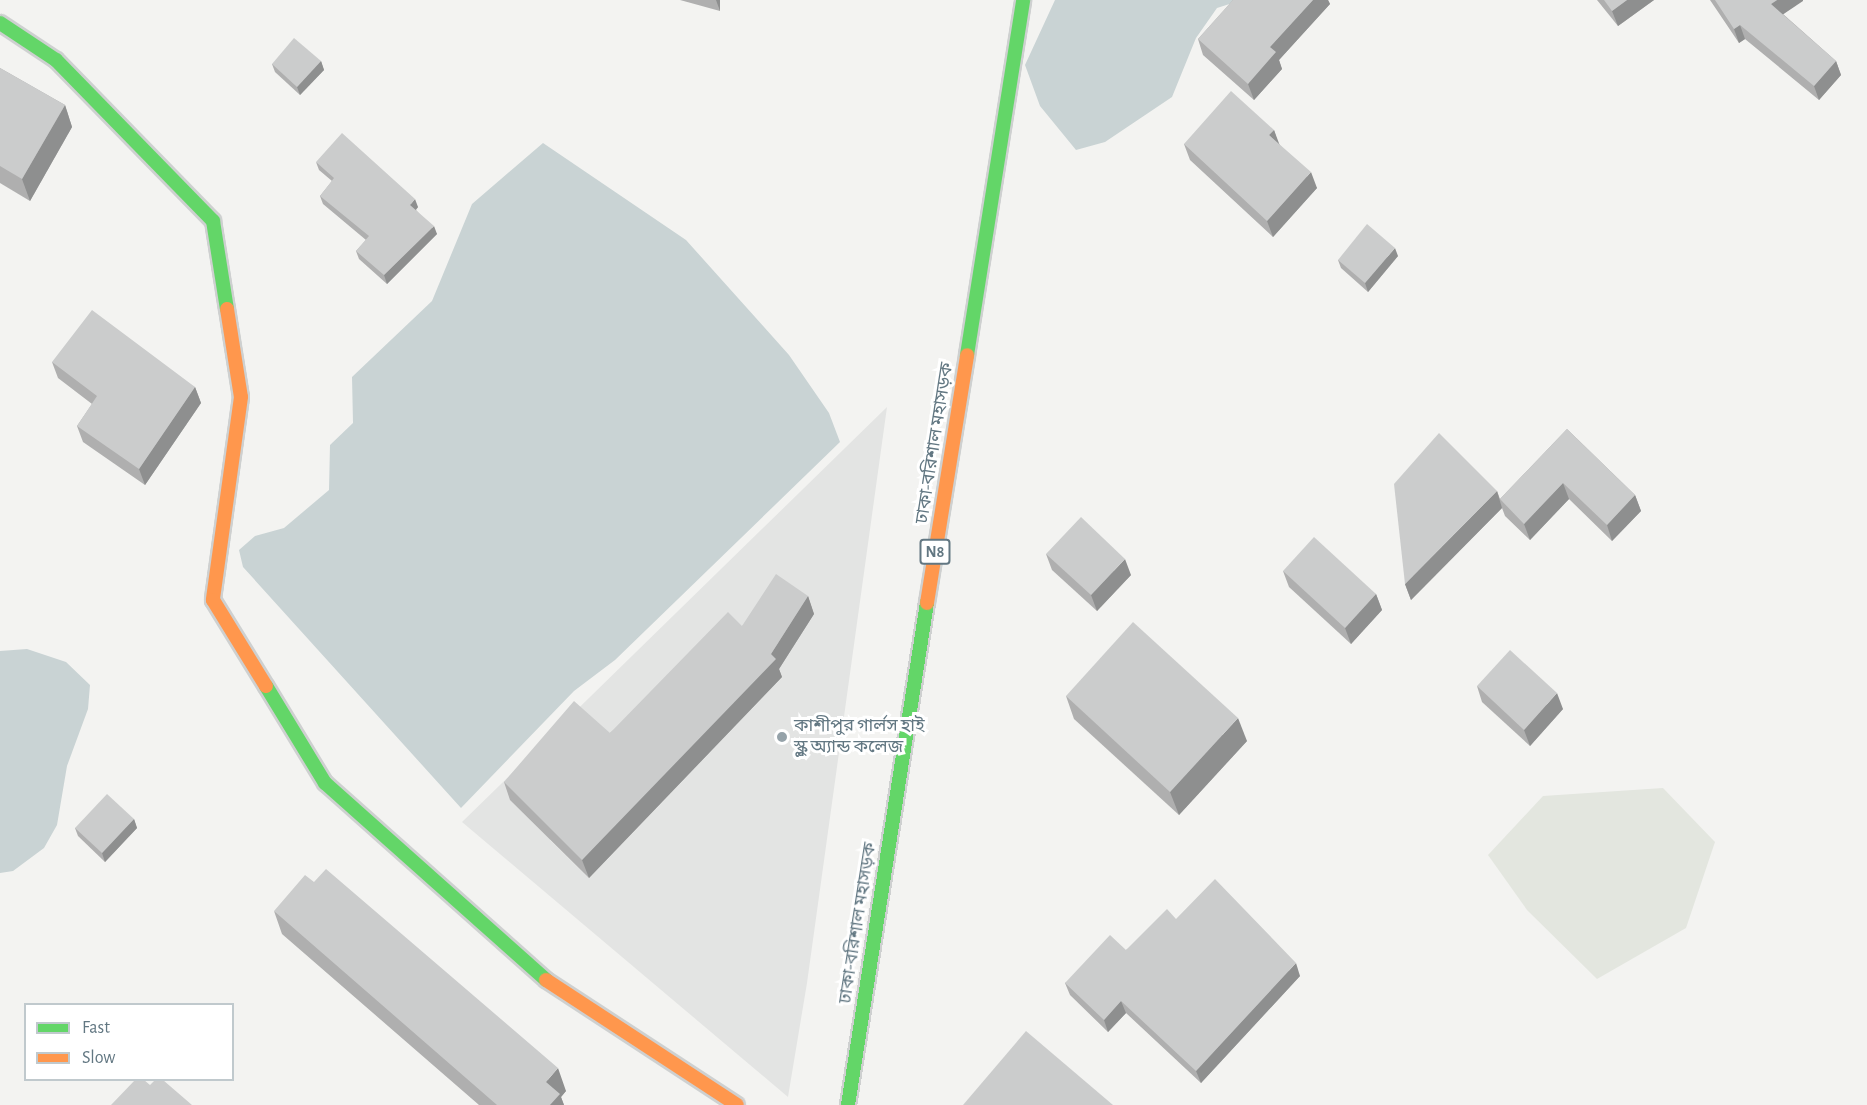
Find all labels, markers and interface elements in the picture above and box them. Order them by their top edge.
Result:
street label: ঢাকা-বরিশাল মহাসড়ক [912,361,958,525]
road number: N8 [918,539,952,565]
place label: কাশীপুর গার্লস হাই স্কুল অ্যান্ড কলেজ [794,716,925,758]
marker: কাশীপুর গার্লস হাই স্কুল অ্যান্ড কলেজ [775,730,789,744]
street label: ঢাকা-বরিশাল মহাসড়ক [835,841,881,1005]
legend [24,1003,234,1081]
text: Fast [82,1019,110,1037]
text: Slow [82,1049,115,1067]

